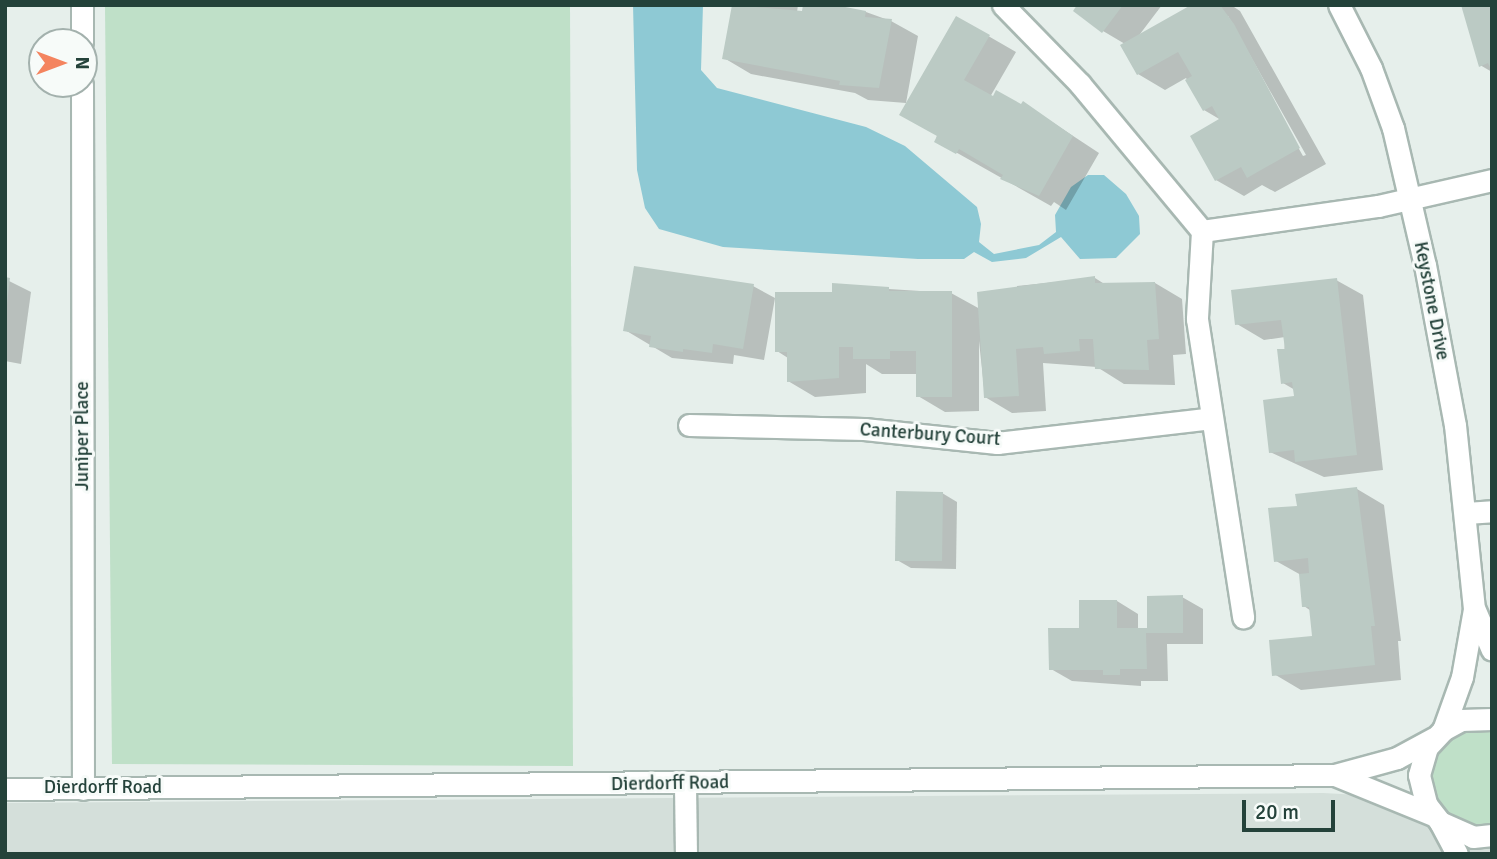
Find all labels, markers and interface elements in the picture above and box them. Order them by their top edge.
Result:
north arrow [28,28,98,98]
text: N [70,56,94,70]
street label: Keystone Drive [1408,240,1454,362]
street label: Juniper Place [72,381,94,491]
street label: Canterbury Court [859,419,1001,451]
street label: Dierdorff Road [611,772,729,796]
street label: Dierdorff Road [44,777,162,799]
scale bar [1245,786,1338,830]
text: 20 m [1255,799,1299,825]

